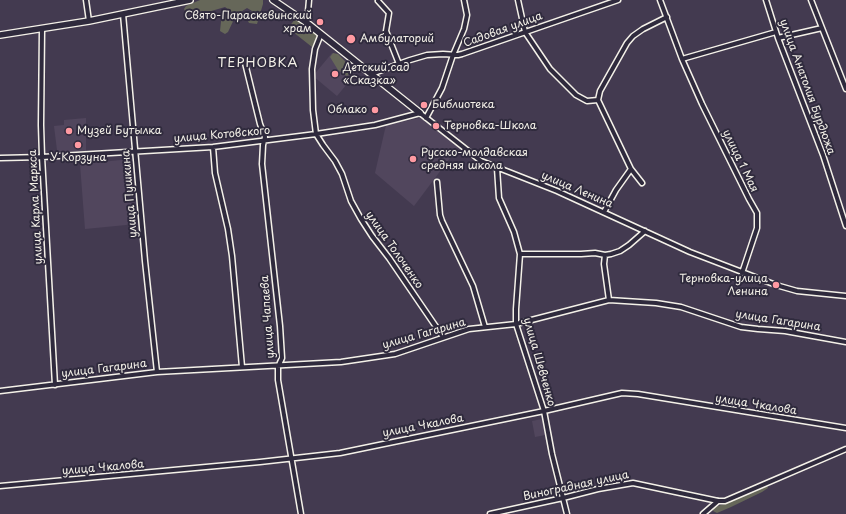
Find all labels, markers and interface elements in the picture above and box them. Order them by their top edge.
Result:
place label: Свято-Параскевинский храм [185,9,312,35]
street label: Садовая улица [462,10,544,50]
marker: Свято-Параскевинский храм [315,17,325,27]
street label: улица Анатолия Бурдюжа [776,17,838,157]
place label: Амбулаторий [360,32,434,46]
marker: Амбулаторий [345,33,357,45]
district label: ТЕРНОВКА [218,55,298,71]
place label: Детский сад «Сказка» [343,61,409,87]
marker: Детский сад «Сказка» [330,69,340,79]
place label: Библиотека [432,98,494,112]
marker: Библиотека [419,100,429,110]
place label: Облако [327,103,367,117]
marker: Облако [370,105,380,115]
place label: Терновка-Школа [444,119,537,133]
marker: Терновка-Школа [431,121,441,131]
place label: Музей Бутылка [77,124,162,138]
street label: улица Котовского [173,124,271,146]
marker: Музей Бутылка [64,126,74,136]
street label: улица 1 Мая [719,128,761,194]
marker: У Корзуна [73,140,83,150]
place label: Русско-молдавская средняя школа [421,146,528,172]
street label: улица Карла Маркса [26,149,46,265]
street label: улица Пушкина [120,150,140,238]
place label: У Корзуна [50,151,106,165]
marker: Русско-молдавская средняя школа [408,154,418,164]
street label: улица Ленина [539,169,615,211]
street label: улица Толоченко [362,209,426,291]
place label: Терновка-улица Ленина [679,272,768,298]
street label: улица Чапаева [259,275,277,359]
marker: Терновка-улица Ленина [771,280,781,290]
street label: улица Гагарина [735,308,821,334]
street label: улица Гагарина [381,316,467,352]
street label: улица Шевченко [520,316,558,408]
street label: улица Гагарина [61,357,147,381]
street label: улица Чкалова [714,392,798,418]
street label: улица Чкалова [381,412,465,440]
street label: улица Чкалова [61,458,145,478]
street label: Виноградная улица [522,468,630,504]

